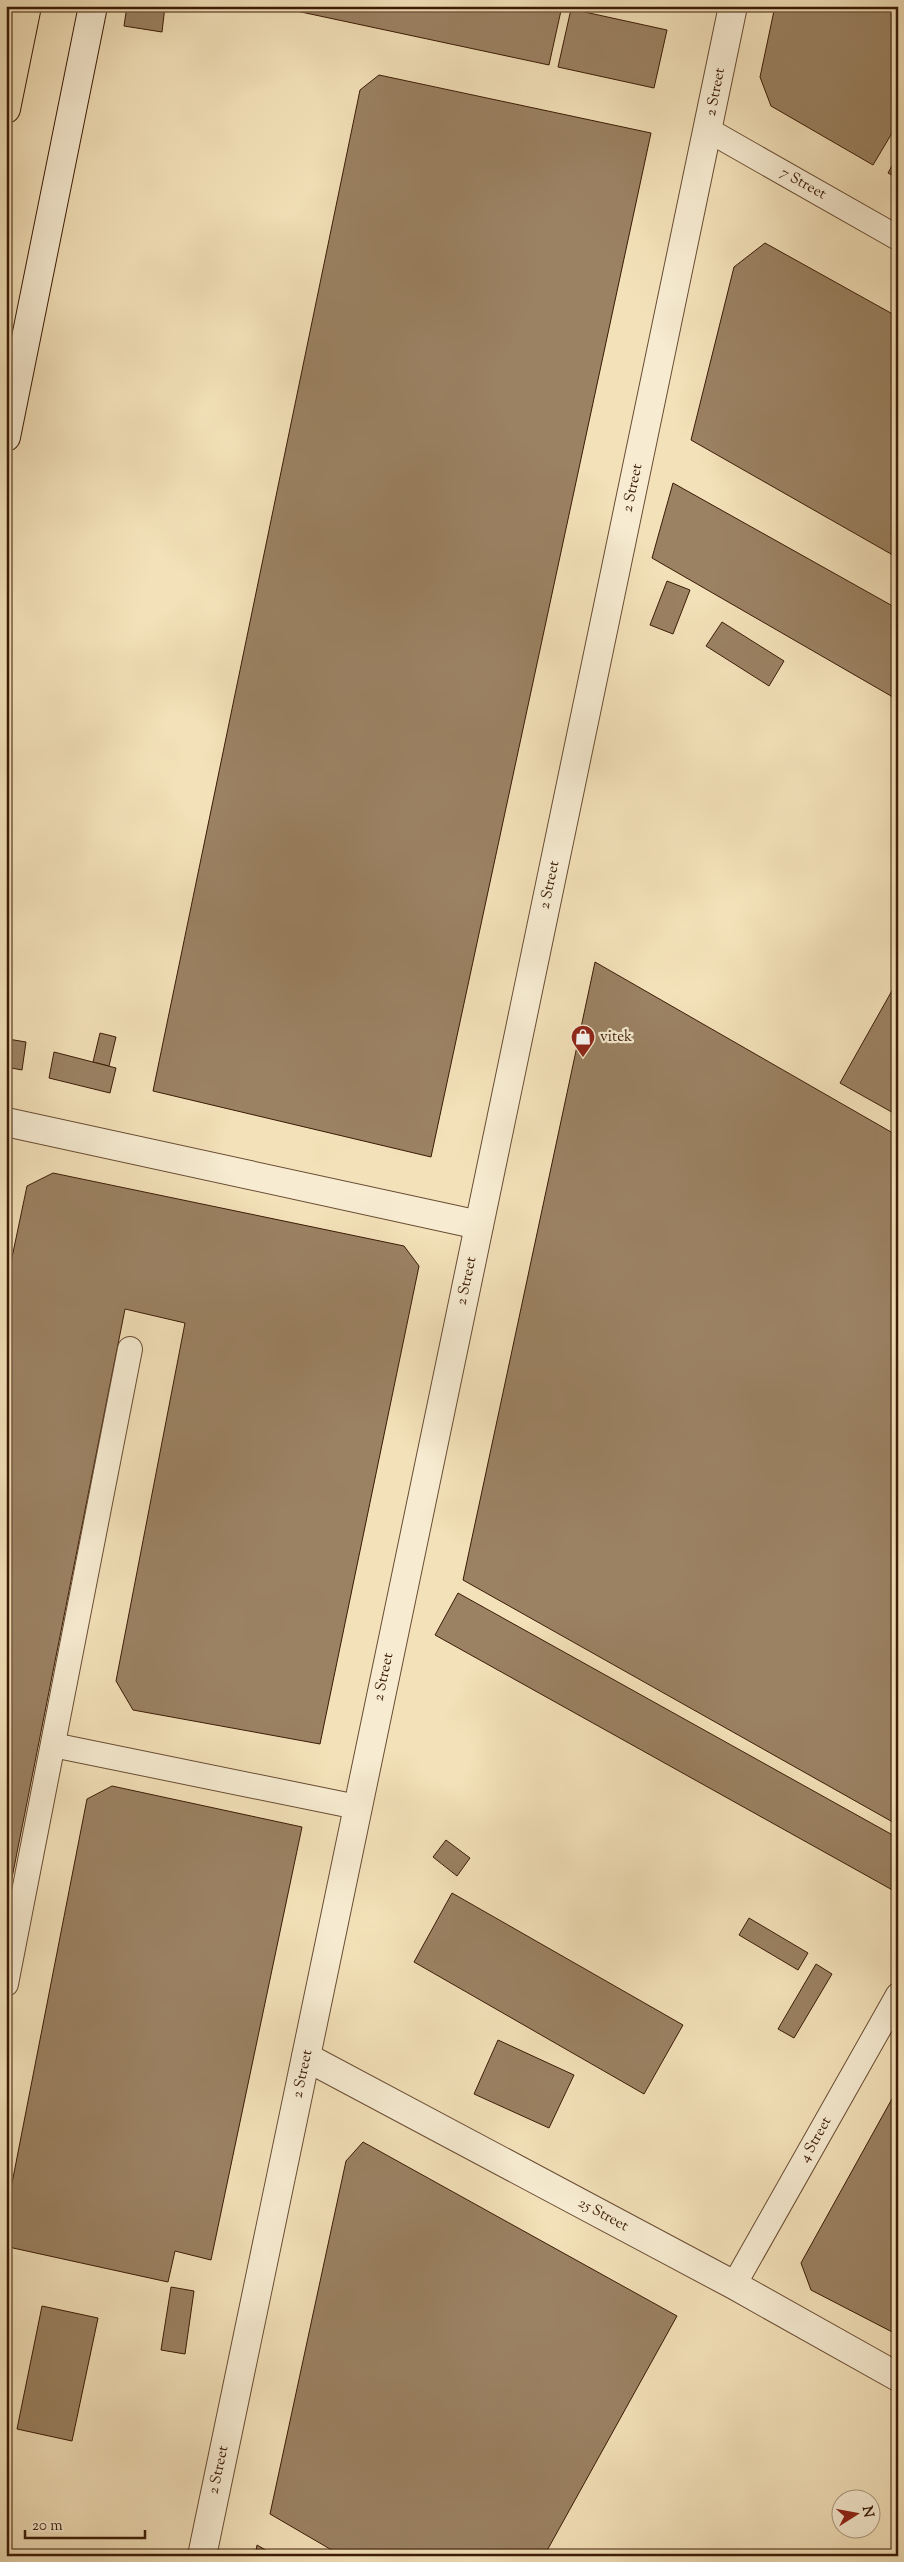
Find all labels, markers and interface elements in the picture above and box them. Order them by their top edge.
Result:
street label: 2 Street [701,66,731,118]
street label: 7 Street [776,163,830,205]
street label: 2 Street [618,462,648,514]
street label: 2 Street [535,859,565,911]
shop icon: vitek [570,1024,596,1058]
place label: vitek [600,1027,632,1048]
street label: 2 Street [452,1255,482,1307]
street label: 2 Street [369,1651,399,1703]
street label: 2 Street [288,2048,318,2100]
street label: 4 Street [795,2113,837,2167]
street label: 25 Street [574,2193,632,2237]
street label: 2 Street [204,2444,234,2496]
north arrow [832,2490,882,2540]
text: N [856,2505,878,2519]
scale bar [25,2507,145,2539]
text: 20 m [32,2516,63,2537]

